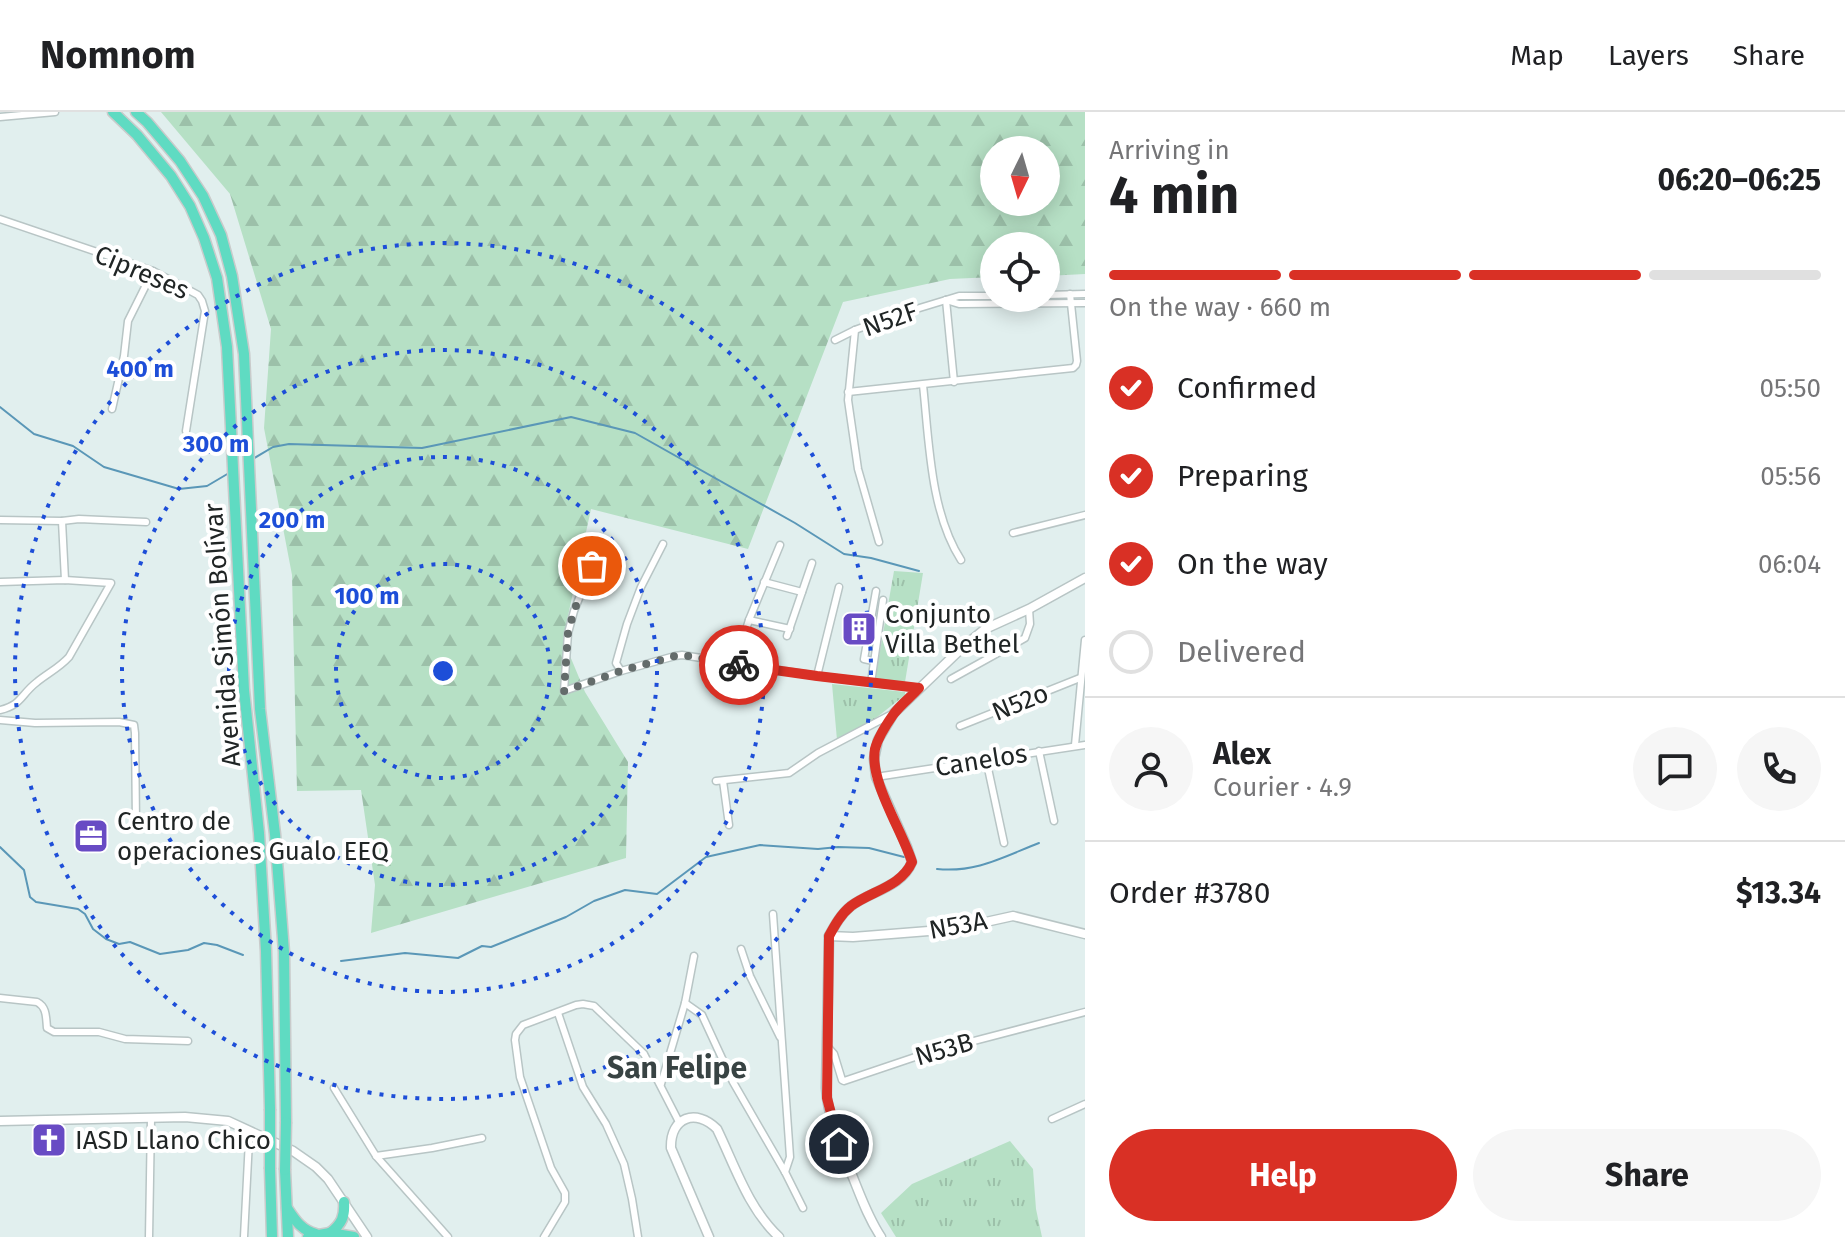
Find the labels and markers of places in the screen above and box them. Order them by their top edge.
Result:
pin [558,532,626,600]
place label: Conjunto Villa Bethel [885,599,1020,660]
building icon: Conjunto Villa Bethel [840,610,878,648]
centre of rings [429,657,457,685]
place label: Centro de operaciones Gualo EEQ [117,806,389,867]
office icon: Centro de operaciones Gualo EEQ [72,817,110,855]
pin [805,1110,873,1178]
church icon: IASD Llano Chico [30,1121,68,1159]
place label: IASD Llano Chico [75,1125,271,1156]

